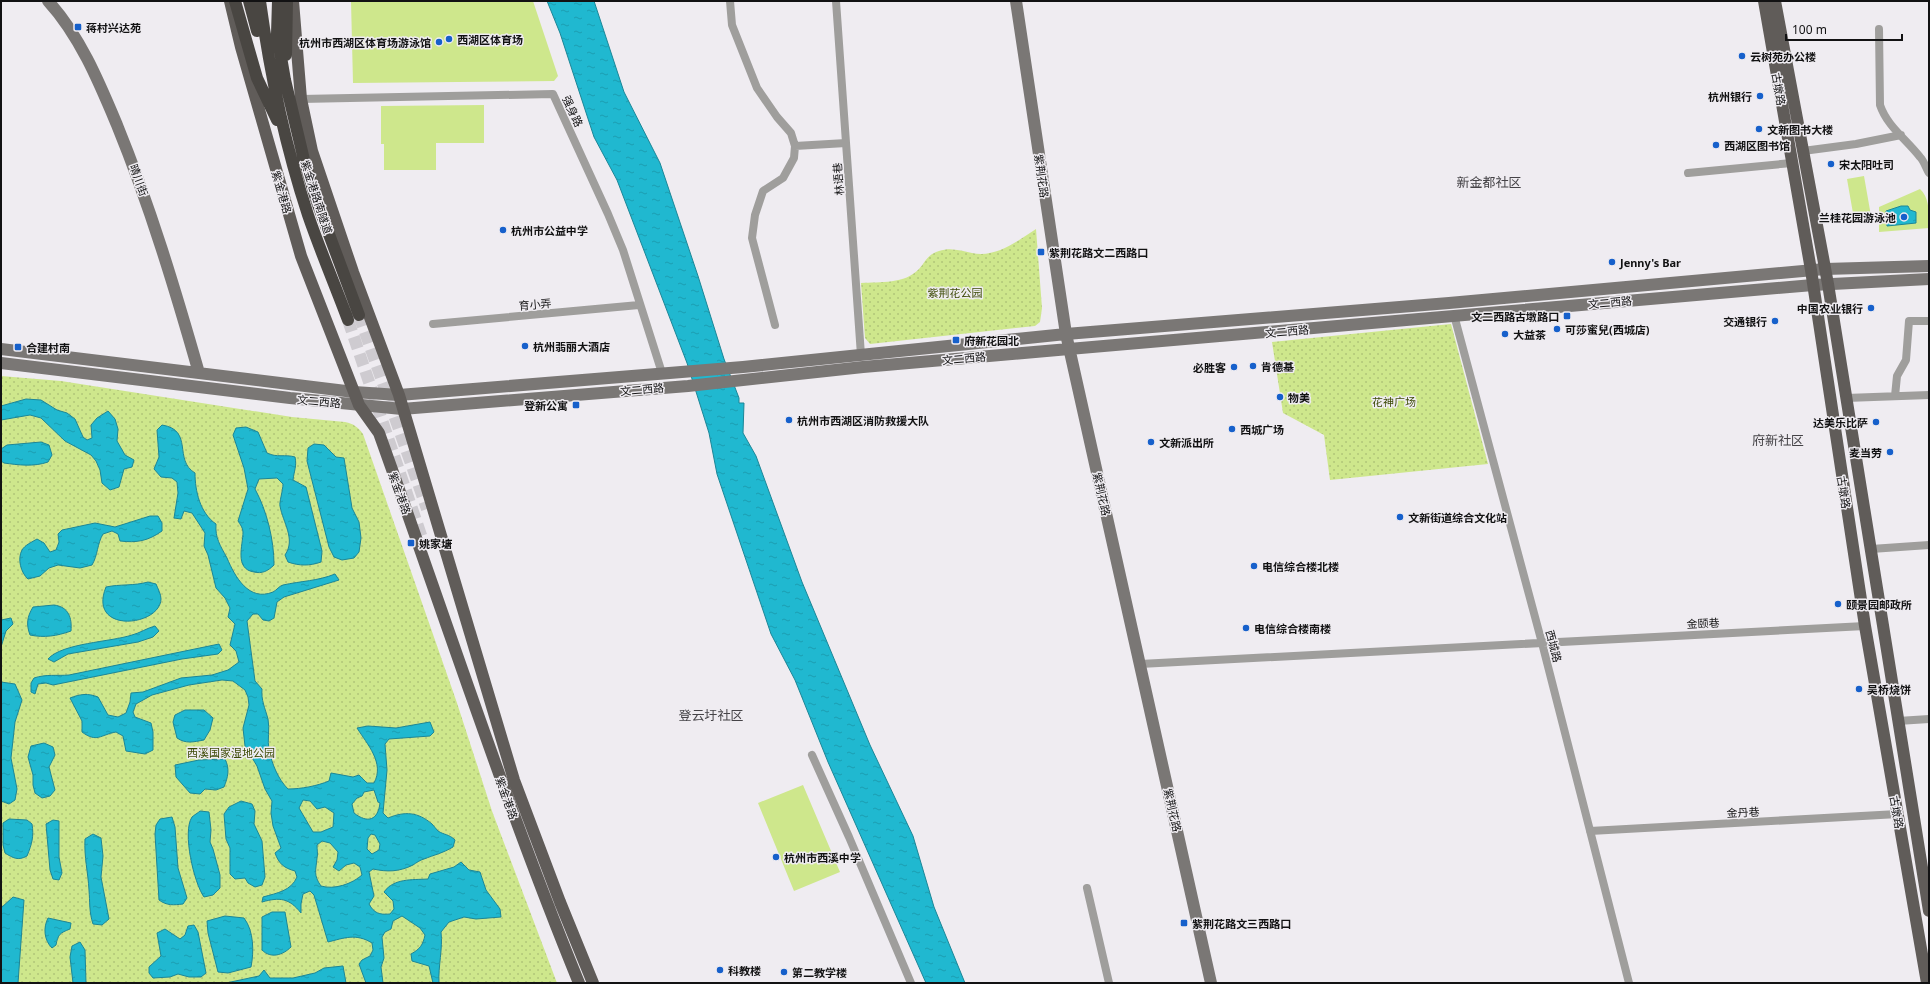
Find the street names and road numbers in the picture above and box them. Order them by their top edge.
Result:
street label: 古墩路 [1769,71,1789,107]
street label: 强身路 [559,93,587,129]
street label: 紫荆花路 [1032,153,1052,199]
street label: 紫金港路南隧道 [298,158,336,236]
street label: 晴川街 [126,162,152,198]
street label: 林语巷 [829,162,847,196]
street label: 紫金港路 [269,169,295,215]
street label: 文二西路 [1587,293,1633,311]
street label: 育小弄 [518,295,552,313]
street label: 文二西路 [1264,322,1310,340]
street label: 文二西路 [941,349,987,367]
street label: 文二西路 [619,380,665,398]
street label: 文二西路 [296,392,342,410]
street label: 紫金港路 [385,470,415,516]
street label: 紫荆花路 [1090,471,1114,517]
street label: 古墩路 [1834,475,1854,509]
street label: 金颐巷 [1686,615,1720,631]
street label: 西城路 [1542,628,1566,664]
street label: 紫金港路 [492,775,522,821]
street label: 紫荆花路 [1161,787,1185,833]
street label: 古墩路 [1887,794,1907,830]
street label: 金丹巷 [1726,804,1760,820]

